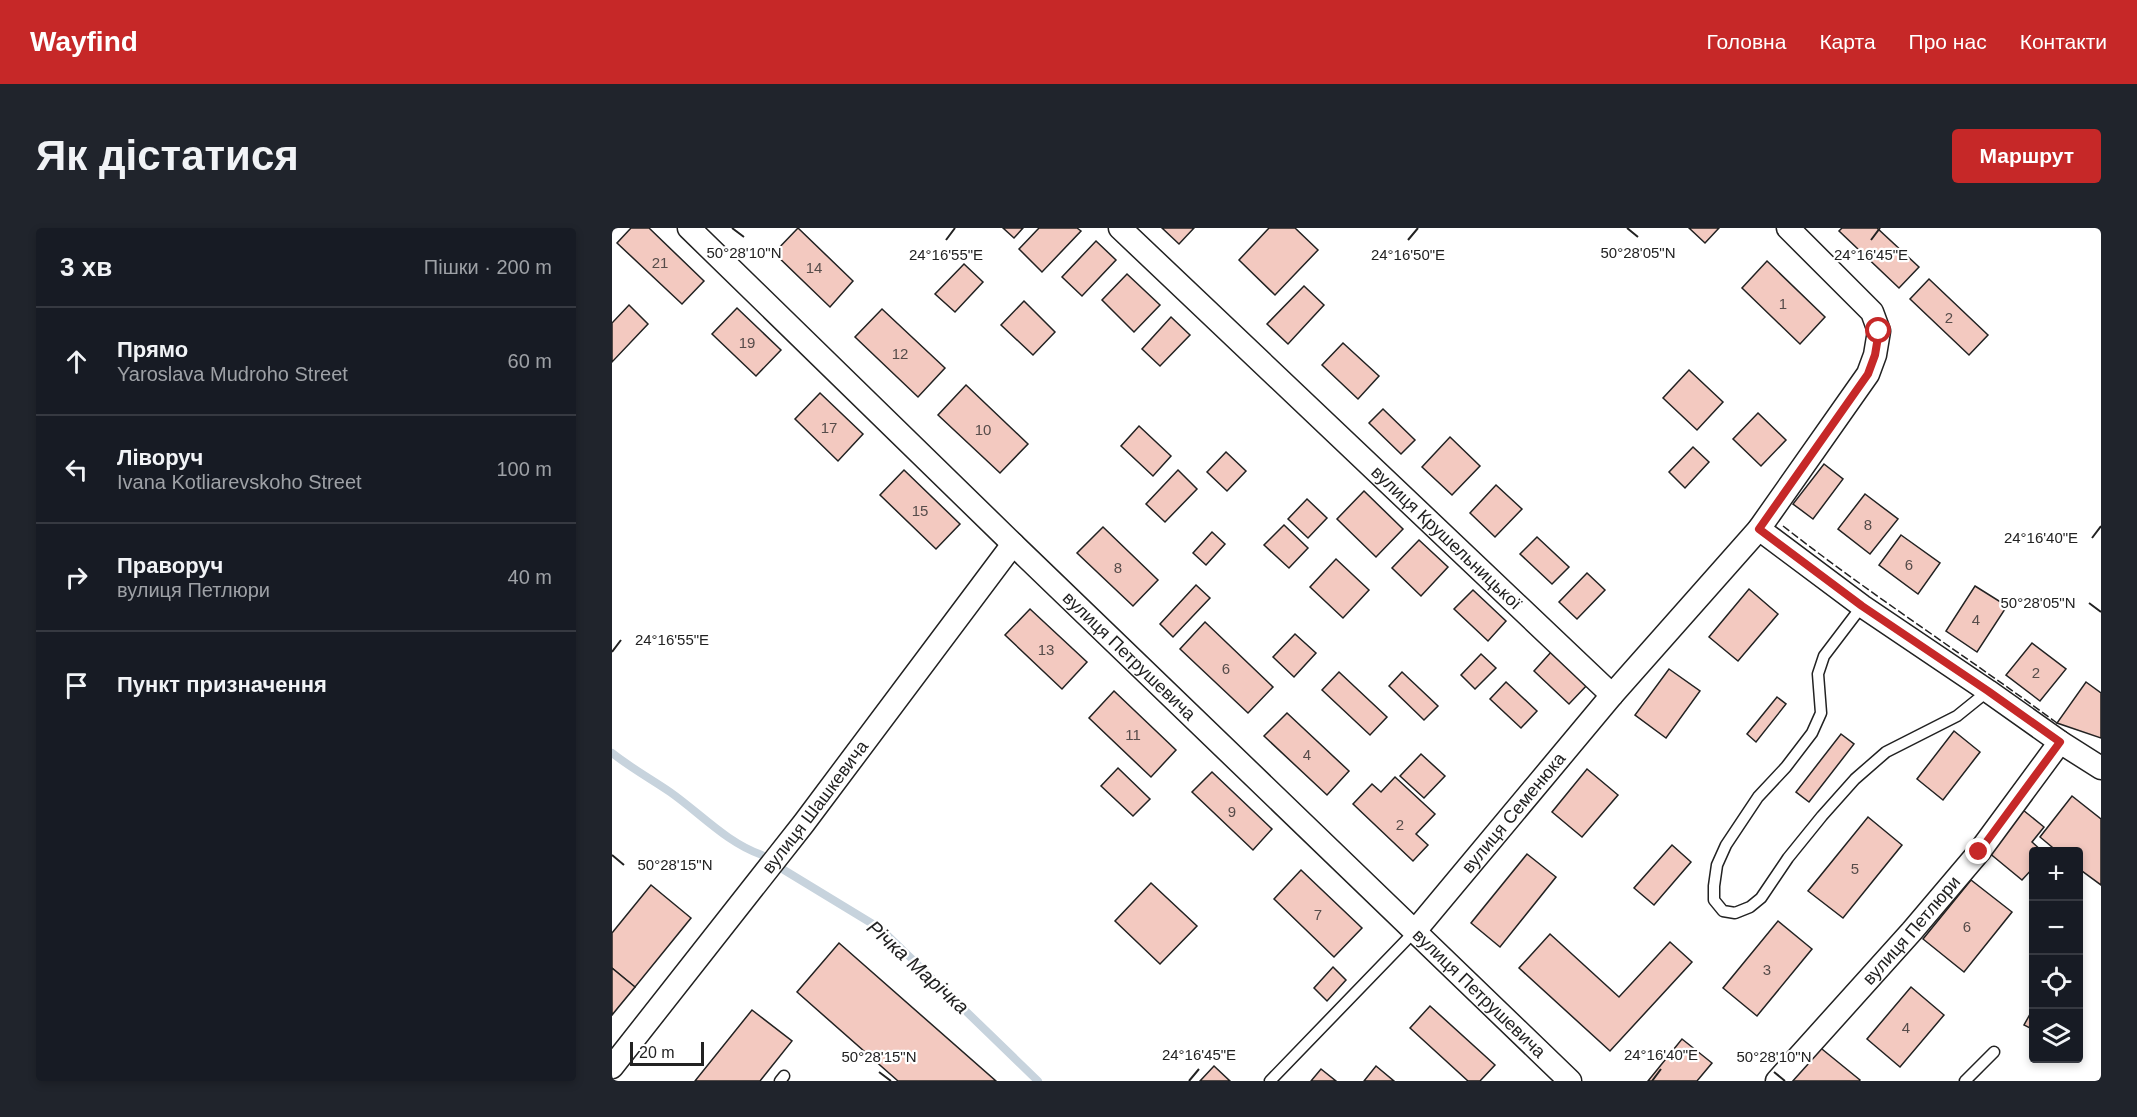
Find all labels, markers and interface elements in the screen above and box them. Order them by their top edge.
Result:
text: Wayfind [30,26,138,57]
text: Головна [1707,30,1786,53]
text: Карта [1819,30,1876,53]
text: Про нас [1909,30,1987,53]
text: Контакти [2020,30,2107,53]
button: Маршрут [1952,129,2101,183]
text: Як дістатися [36,132,299,179]
text: 50°28'10"N [706,244,782,261]
text: 50°28'05"N [1600,244,1676,261]
text: 24°16'55"E [909,246,983,263]
text: 24°16'50"E [1371,246,1445,263]
text: 24°16'45"E [1834,246,1908,263]
text: 3 хв [60,252,112,282]
house number: 21 [652,254,668,271]
text: Пішки · 200 m [424,256,552,278]
house number: 14 [806,259,822,276]
house number: 1 [1779,295,1787,312]
house number: 2 [1945,309,1953,326]
route start [1865,317,1891,343]
house number: 19 [739,334,755,351]
text: Прямо [117,337,188,362]
icon: ahead [60,345,93,378]
house number: 12 [892,345,908,362]
text: 60 m [508,350,552,372]
text: Yaroslava Mudroho Street [117,363,348,385]
house number: 17 [821,419,837,436]
house number: 10 [975,421,991,438]
text: Ліворуч [117,445,203,470]
icon: left [60,453,93,486]
text: 100 m [496,458,552,480]
street label: вулиця Крушельницької [1367,462,1526,614]
text: Ivana Kotliarevskoho Street [117,471,362,493]
house number: 15 [912,502,928,519]
house number: 8 [1864,516,1872,533]
text: 24°16'40"E [2004,529,2078,546]
text: Праворуч [117,553,223,578]
house number: 6 [1905,556,1913,573]
house number: 8 [1114,559,1122,576]
icon: right [60,561,93,594]
text: 40 m [508,566,552,588]
text: вулиця Петлюри [117,579,270,601]
street label: вулиця Петрушевича [1059,588,1200,725]
text: 50°28'05"N [2000,594,2076,611]
house number: 4 [1972,611,1980,628]
text: 24°16'55"E [635,631,709,648]
house number: 13 [1038,641,1054,658]
house number: 6 [1222,660,1230,677]
house number: 2 [2032,664,2040,681]
icon: arrive [60,669,93,702]
text: Пункт призначення [117,672,327,697]
house number: 11 [1125,726,1141,743]
street label: вулиця Шашкевича [758,736,873,877]
house number: 4 [1303,746,1311,763]
street label: вулиця Семенюка [1458,748,1570,877]
house number: 9 [1228,803,1236,820]
house number: 2 [1396,816,1404,833]
route end [1965,838,1991,864]
map controls [2029,847,2083,1063]
button: + [2029,847,2083,901]
text: 50°28'15"N [637,856,713,873]
house number: 5 [1851,860,1859,877]
street label: вулиця Петлюри [1859,872,1964,989]
button: − [2029,901,2083,955]
house number: 7 [1314,906,1322,923]
water label: Річка Марічка [863,916,973,1018]
house number: 6 [1963,918,1971,935]
street label: вулиця Петрушевича [1409,925,1550,1062]
button: locate [2029,955,2083,1009]
house number: 3 [1763,961,1771,978]
button: layers [2029,1009,2083,1063]
house number: 4 [1902,1019,1910,1036]
scale bar [630,1039,704,1066]
text: 20 m [639,1044,675,1061]
text: 24°16'45"E [1162,1046,1236,1063]
text: 24°16'40"E [1624,1046,1698,1063]
text: 50°28'15"N [841,1048,917,1065]
text: 50°28'10"N [1736,1048,1812,1065]

